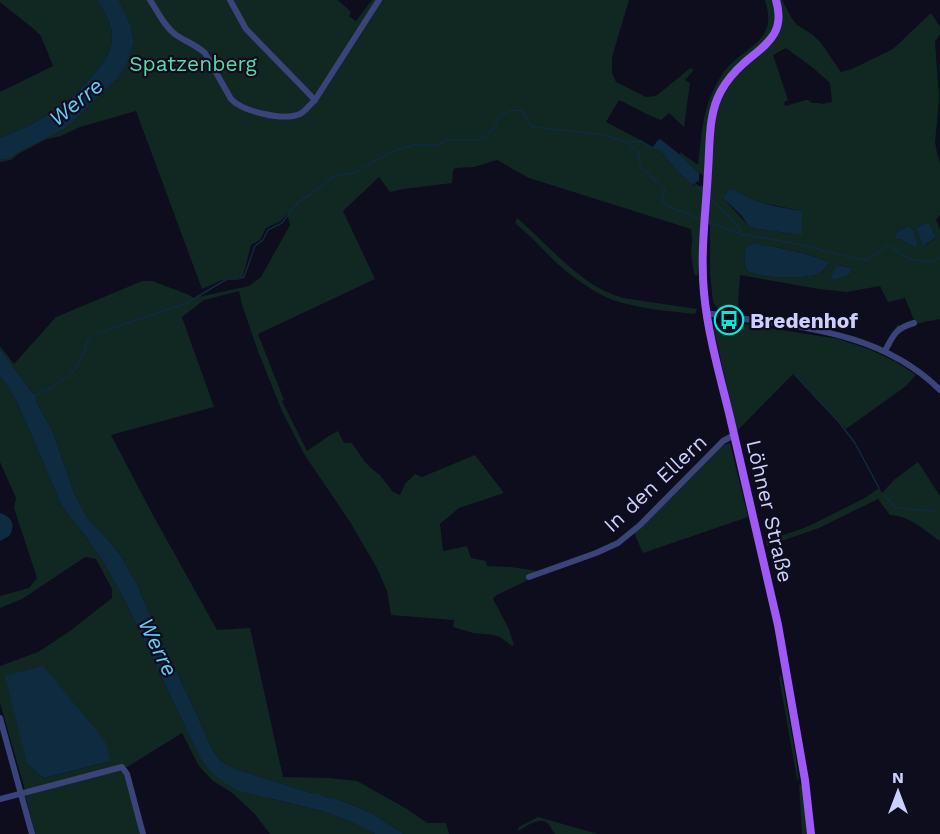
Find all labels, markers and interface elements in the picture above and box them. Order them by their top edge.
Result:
park label: Spatzenberg [129,51,258,76]
water label: Werre [44,73,108,131]
bus stop icon: Bredenhof [713,304,745,336]
place label: Bredenhof [750,308,858,333]
street label: In den Ellern [598,429,712,537]
street label: Löhner Straße [741,437,799,585]
water label: Werre [133,614,183,680]
north arrow [868,762,928,822]
text: N [892,768,904,787]

